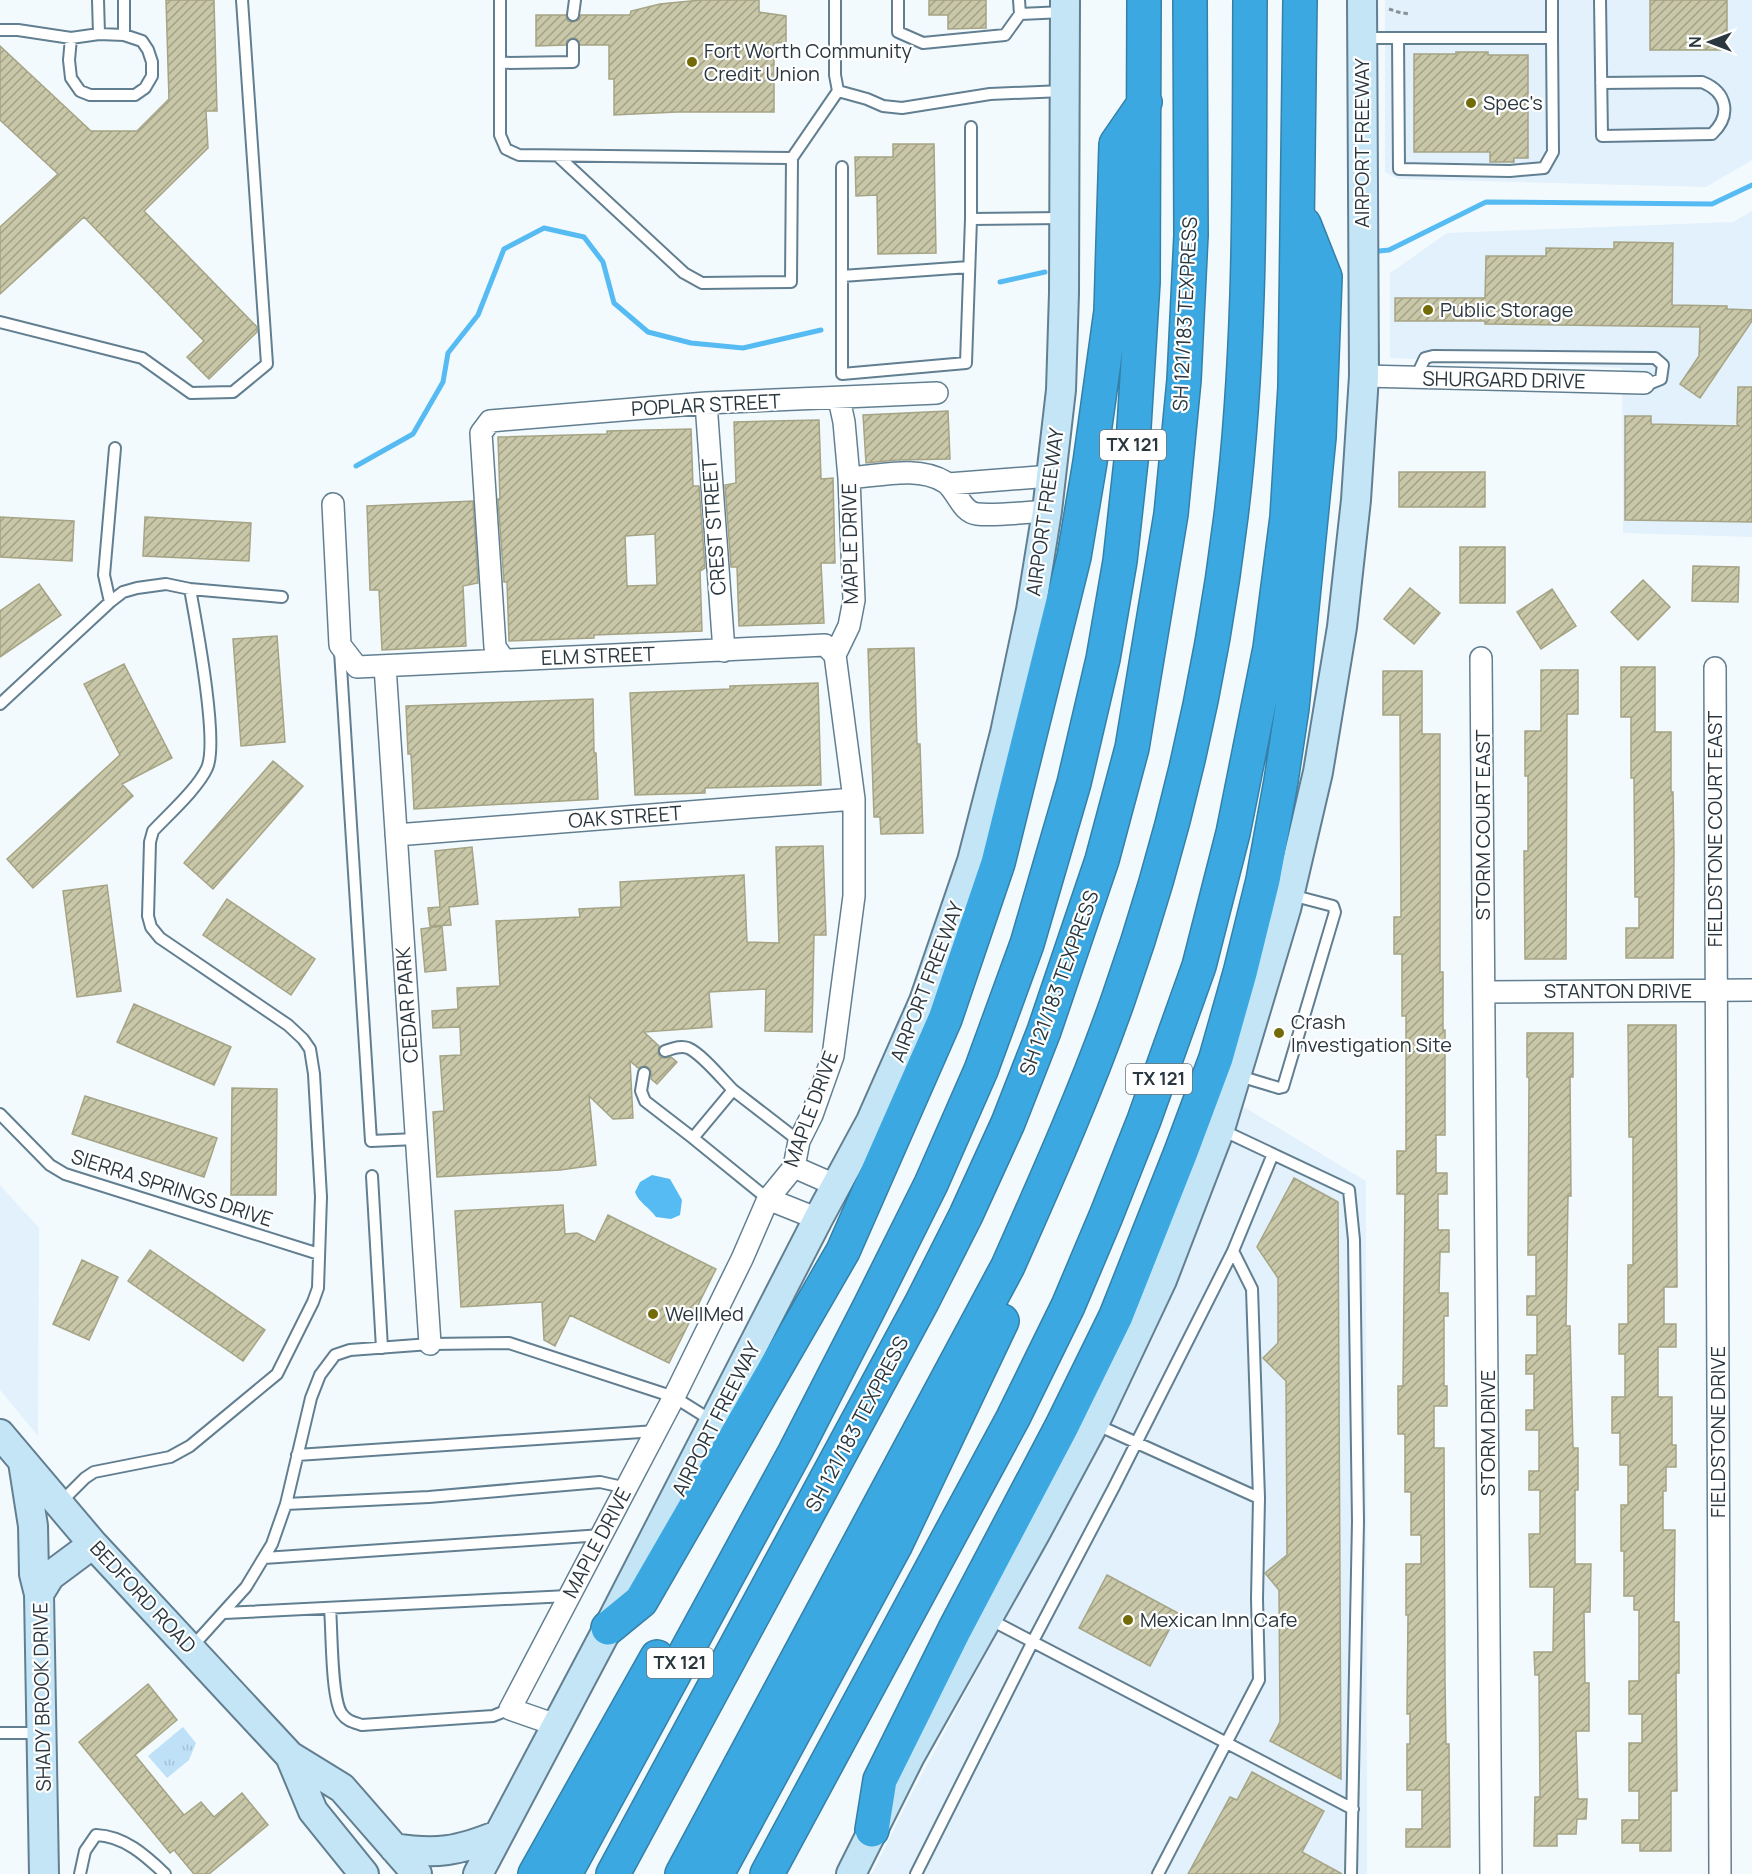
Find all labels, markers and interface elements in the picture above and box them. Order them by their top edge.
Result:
north arrow [1680,12,1740,72]
text: N [1684,36,1706,48]
place label: Fort Worth Community Credit Union [704,37,912,87]
marker: Fort Worth Community Credit Union [685,55,699,69]
street label: AIRPORT FREEWAY [1348,57,1375,228]
place label: Spec's [1483,89,1543,116]
marker: Spec's [1464,96,1478,110]
street label: SH 121/183 TEXPRESS [1166,216,1203,412]
place label: Public Storage [1440,296,1573,323]
marker: Public Storage [1421,303,1435,317]
street label: SHURGARD DRIVE [1422,365,1586,394]
street label: POPLAR STREET [631,387,782,422]
street label: AIRPORT FREEWAY [1019,425,1070,598]
road number: TX 121 [1100,430,1166,460]
street label: CREST STREET [695,458,732,596]
street label: MAPLE DRIVE [835,483,864,605]
street label: ELM STREET [541,640,655,671]
street label: FIELDSTONE COURT EAST [1701,711,1728,947]
street label: STORM COURT EAST [1469,730,1496,920]
street label: OAK STREET [567,799,683,834]
street label: SH 121/183 TEXPRESS [1012,886,1105,1079]
street label: AIRPORT FREEWAY [883,897,970,1066]
street label: CEDAR PARK [389,946,424,1064]
street label: STANTON DRIVE [1544,977,1692,1004]
place label: Crash Investigation Site [1291,1008,1452,1058]
marker: Crash Investigation Site [1272,1026,1286,1040]
street label: MAPLE DRIVE [777,1047,844,1170]
road number: TX 121 [1126,1064,1192,1094]
street label: SIERRA SPRINGS DRIVE [68,1142,276,1233]
place label: WellMed [665,1300,744,1327]
marker: WellMed [646,1307,660,1321]
street label: SH 121/183 TEXPRESS [799,1331,914,1516]
street label: AIRPORT FREEWAY [665,1336,767,1501]
street label: FIELDSTONE DRIVE [1704,1346,1731,1518]
street label: STORM DRIVE [1474,1370,1501,1496]
street label: MAPLE DRIVE [556,1483,637,1603]
street label: BEDFORD ROAD [84,1535,202,1659]
street label: SHADY BROOK DRIVE [26,1602,57,1792]
place label: Mexican Inn Cafe [1140,1606,1298,1633]
marker: Mexican Inn Cafe [1121,1613,1135,1627]
road number: TX 121 [647,1648,713,1678]

